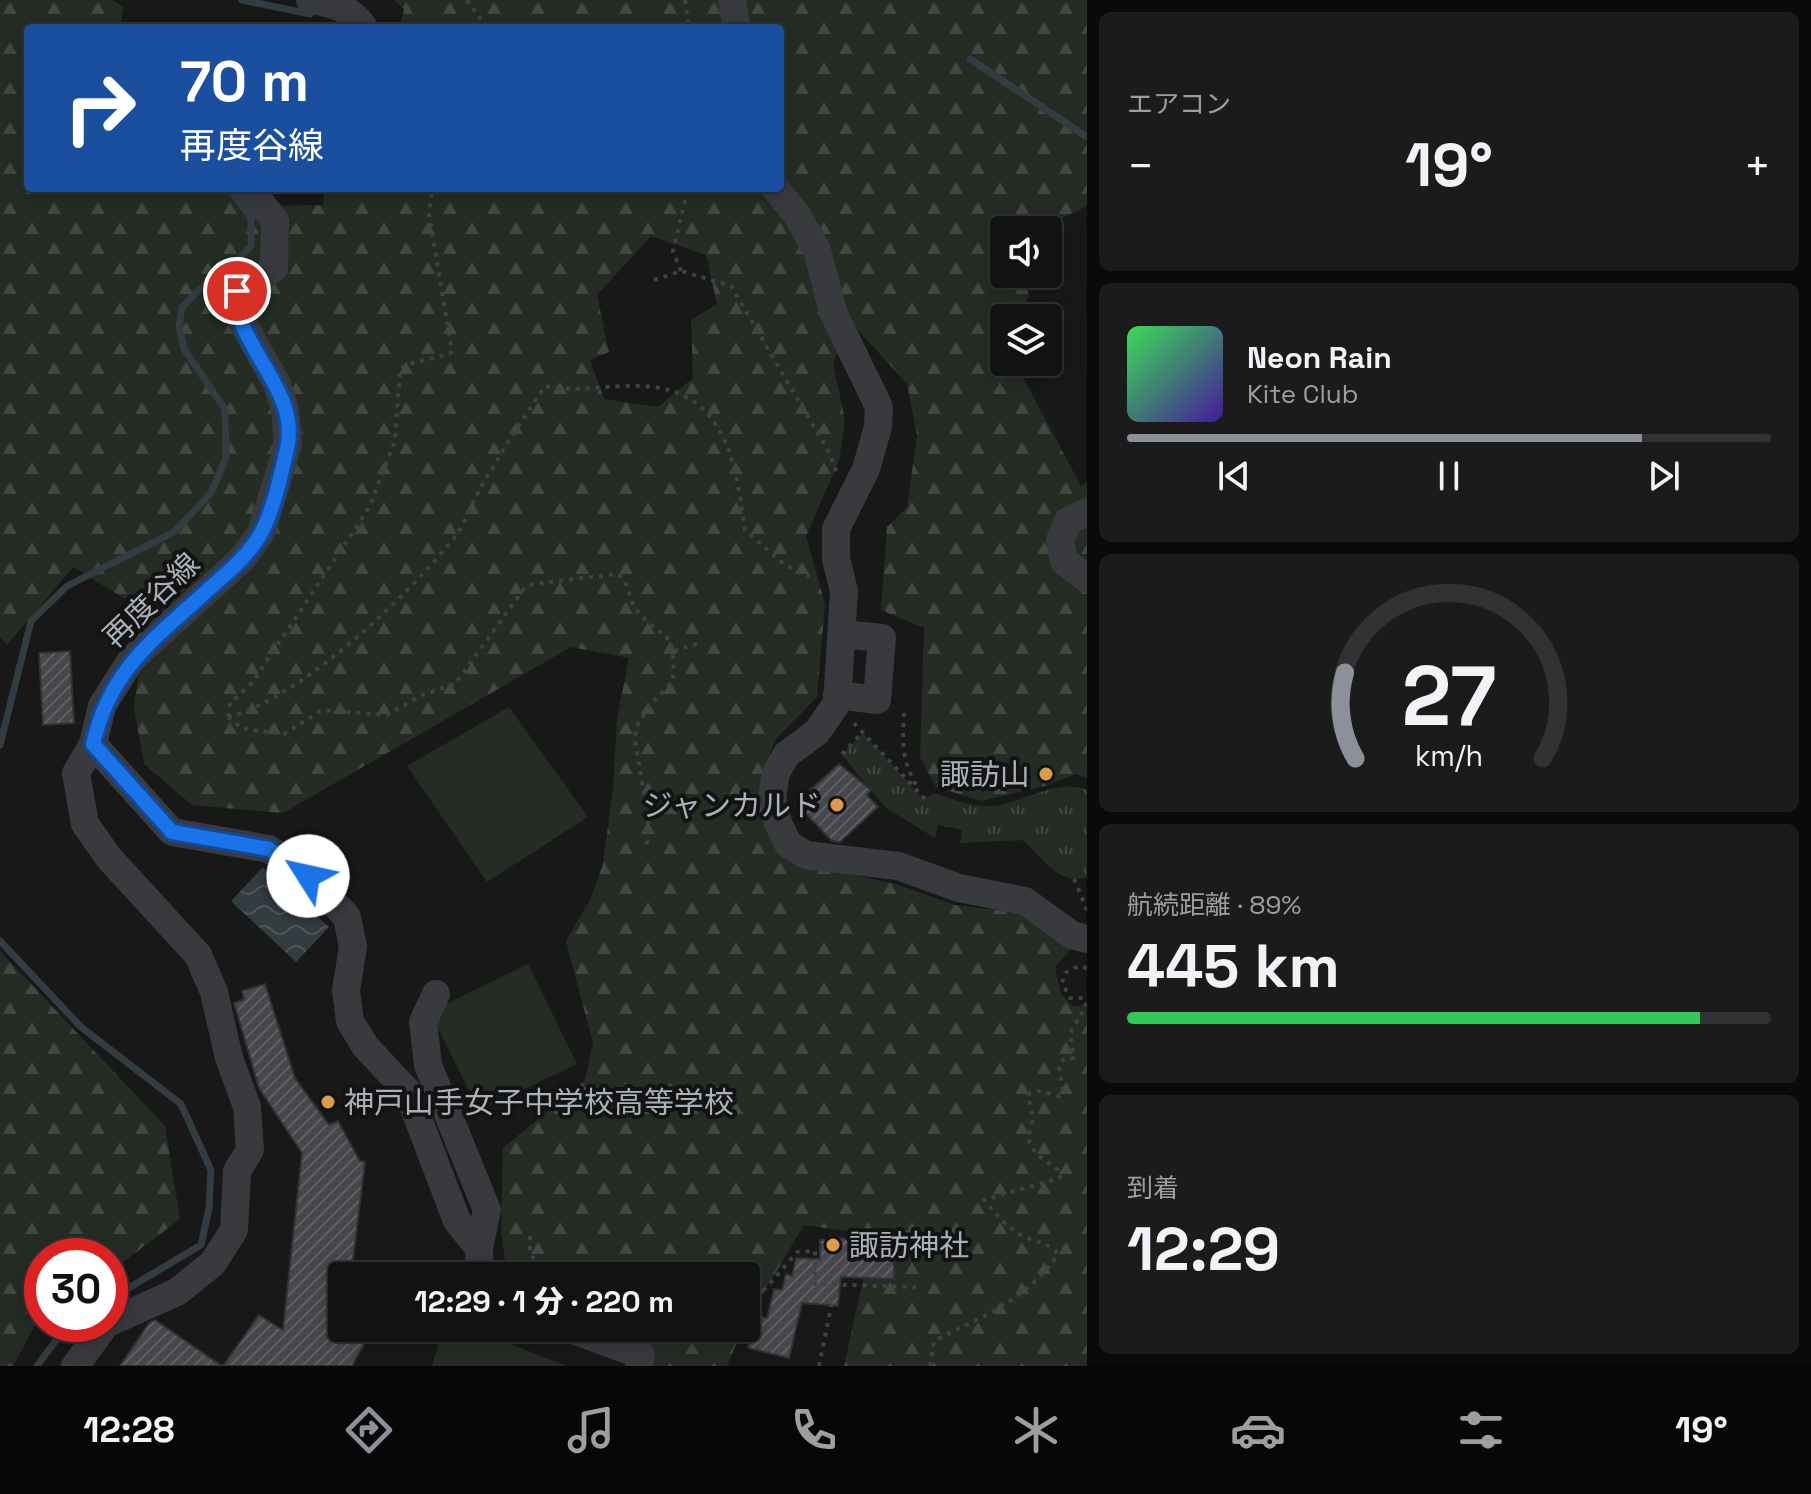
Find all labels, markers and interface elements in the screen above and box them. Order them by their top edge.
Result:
text: 70 m [180,46,309,117]
icon: right [48,56,152,160]
text: エアコン [1127,87,1231,121]
text: 再度谷線 [180,123,324,169]
text: 19° [1405,127,1493,204]
text: − [1127,138,1154,194]
text: + [1744,138,1771,194]
map controls [990,216,1062,376]
button: sound [990,216,1062,288]
pin [203,257,271,325]
icon: arrive [215,269,259,313]
button: layers [990,304,1062,376]
text: Neon Rain [1247,338,1392,377]
text: Kite Club [1247,377,1359,411]
icon: previous [1212,454,1256,498]
icon: pause [1427,454,1471,498]
icon: next [1642,454,1686,498]
street label: 再度谷線 [94,544,208,656]
text: 27 [1402,643,1496,749]
text: km/h [1415,738,1483,774]
place label: 諏訪山 [940,755,1030,794]
marker: 諏訪山 [1037,765,1055,783]
place label: ジャンカルド [643,786,821,825]
marker: ジャンカルド [828,796,846,814]
position arrow [266,834,350,918]
text: 航続距離 · 89% [1127,888,1301,922]
text: 445 km [1127,928,1340,1005]
place label: 神戸山手女子中学校高等学校 [344,1083,734,1122]
marker: 神戸山手女子中学校高等学校 [319,1093,337,1111]
text: 到着 [1127,1171,1179,1205]
text: 12:29 [1127,1211,1280,1288]
place label: 諏訪神社 [849,1226,969,1265]
marker: 諏訪神社 [824,1236,842,1254]
speed limit sign: 30 [24,1238,128,1342]
text: 12:29 · 1 分 · 220 m [414,1282,674,1321]
icon: directions [341,1402,397,1458]
icon: music [563,1402,619,1458]
icon: phone [786,1402,842,1458]
icon: climate [1008,1402,1064,1458]
icon: car [1230,1402,1286,1458]
icon: filters [1453,1402,1509,1458]
text: 12:28 [83,1407,175,1453]
text: 19° [1675,1407,1728,1453]

